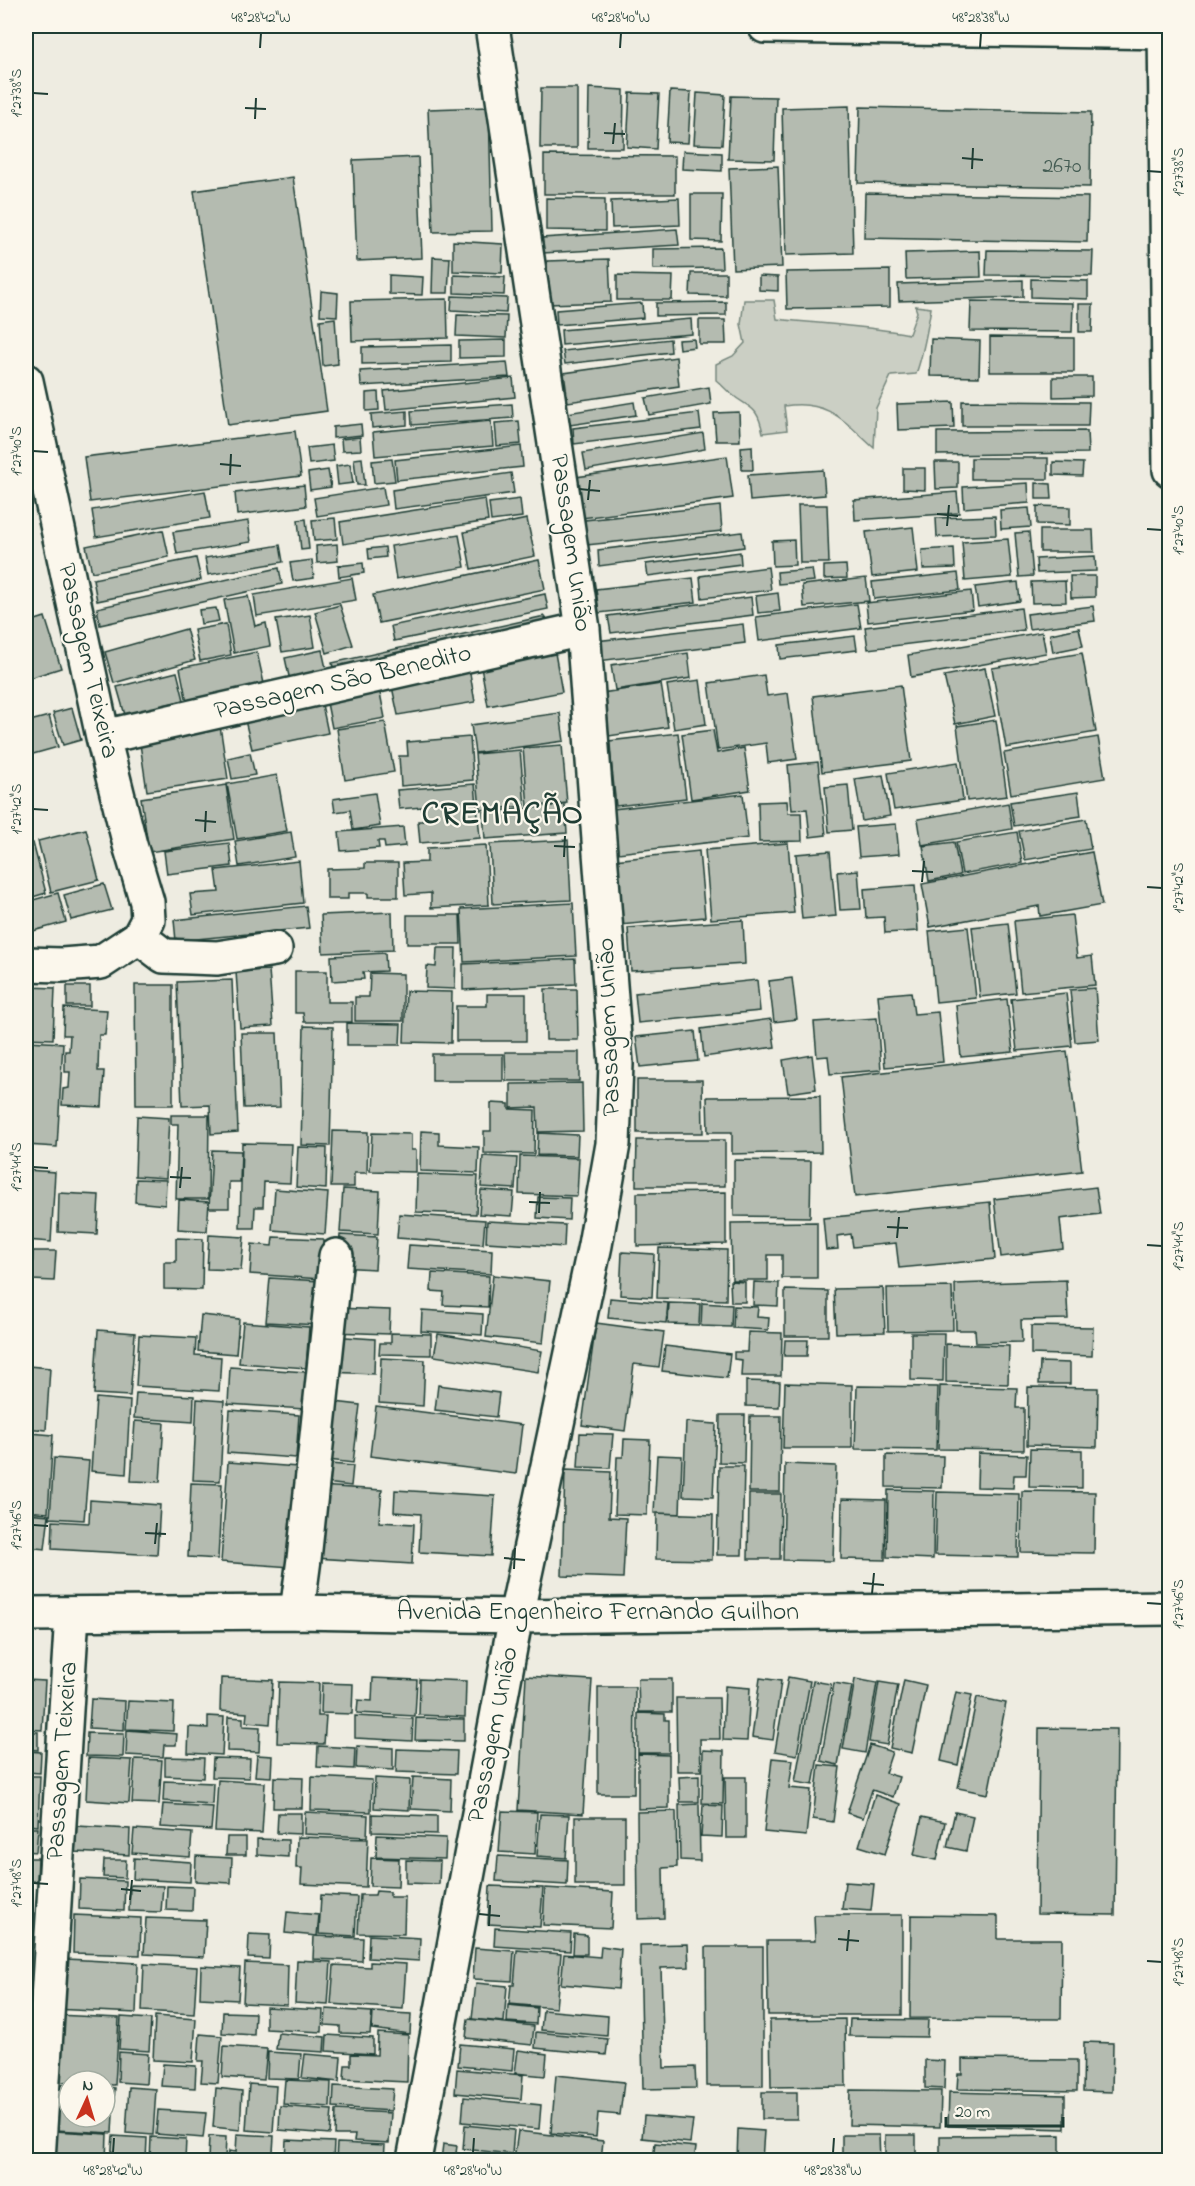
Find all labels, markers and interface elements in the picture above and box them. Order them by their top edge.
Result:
text: 48°28'42"W [231,7,291,29]
text: 48°28'40"W [592,7,650,29]
text: 48°28'38"W [952,7,1010,29]
text: 1°27'38"S [6,68,28,117]
text: 1°27'38"S [1168,147,1190,196]
house number: 2670 [1042,151,1082,183]
text: 1°27'40"S [6,426,28,476]
street label: Passagem União [539,452,601,634]
text: 1°27'40"S [1168,505,1190,555]
street label: Passagem Teixeira [46,560,128,762]
street label: Passagem São Benedito [211,635,475,731]
text: 1°27'42"S [6,783,28,834]
district label: CREMAÇÃO [422,792,584,839]
text: 1°27'42"S [1168,862,1190,913]
street label: Passagem União [588,937,632,1117]
text: 1°27'44"S [6,1142,28,1192]
text: 1°27'44"S [1168,1221,1190,1271]
text: 1°27'46"S [6,1500,28,1550]
text: 1°27'46"S [1168,1579,1190,1629]
street label: Avenida Engenheiro Fernando Guilhon [397,1594,799,1632]
street label: Passagem União [458,1644,530,1826]
street label: Passagem Teixeira [37,1660,89,1862]
text: 1°27'48"S [6,1858,28,1907]
text: 1°27'48"S [1168,1937,1190,1986]
north arrow [57,2069,117,2129]
text: N [82,2074,94,2098]
scale bar [946,2090,1063,2128]
text: 20 m [955,2100,990,2126]
text: 48°28'42"W [83,2160,143,2182]
text: 48°28'40"W [444,2160,502,2182]
text: 48°28'38"W [804,2160,862,2182]

